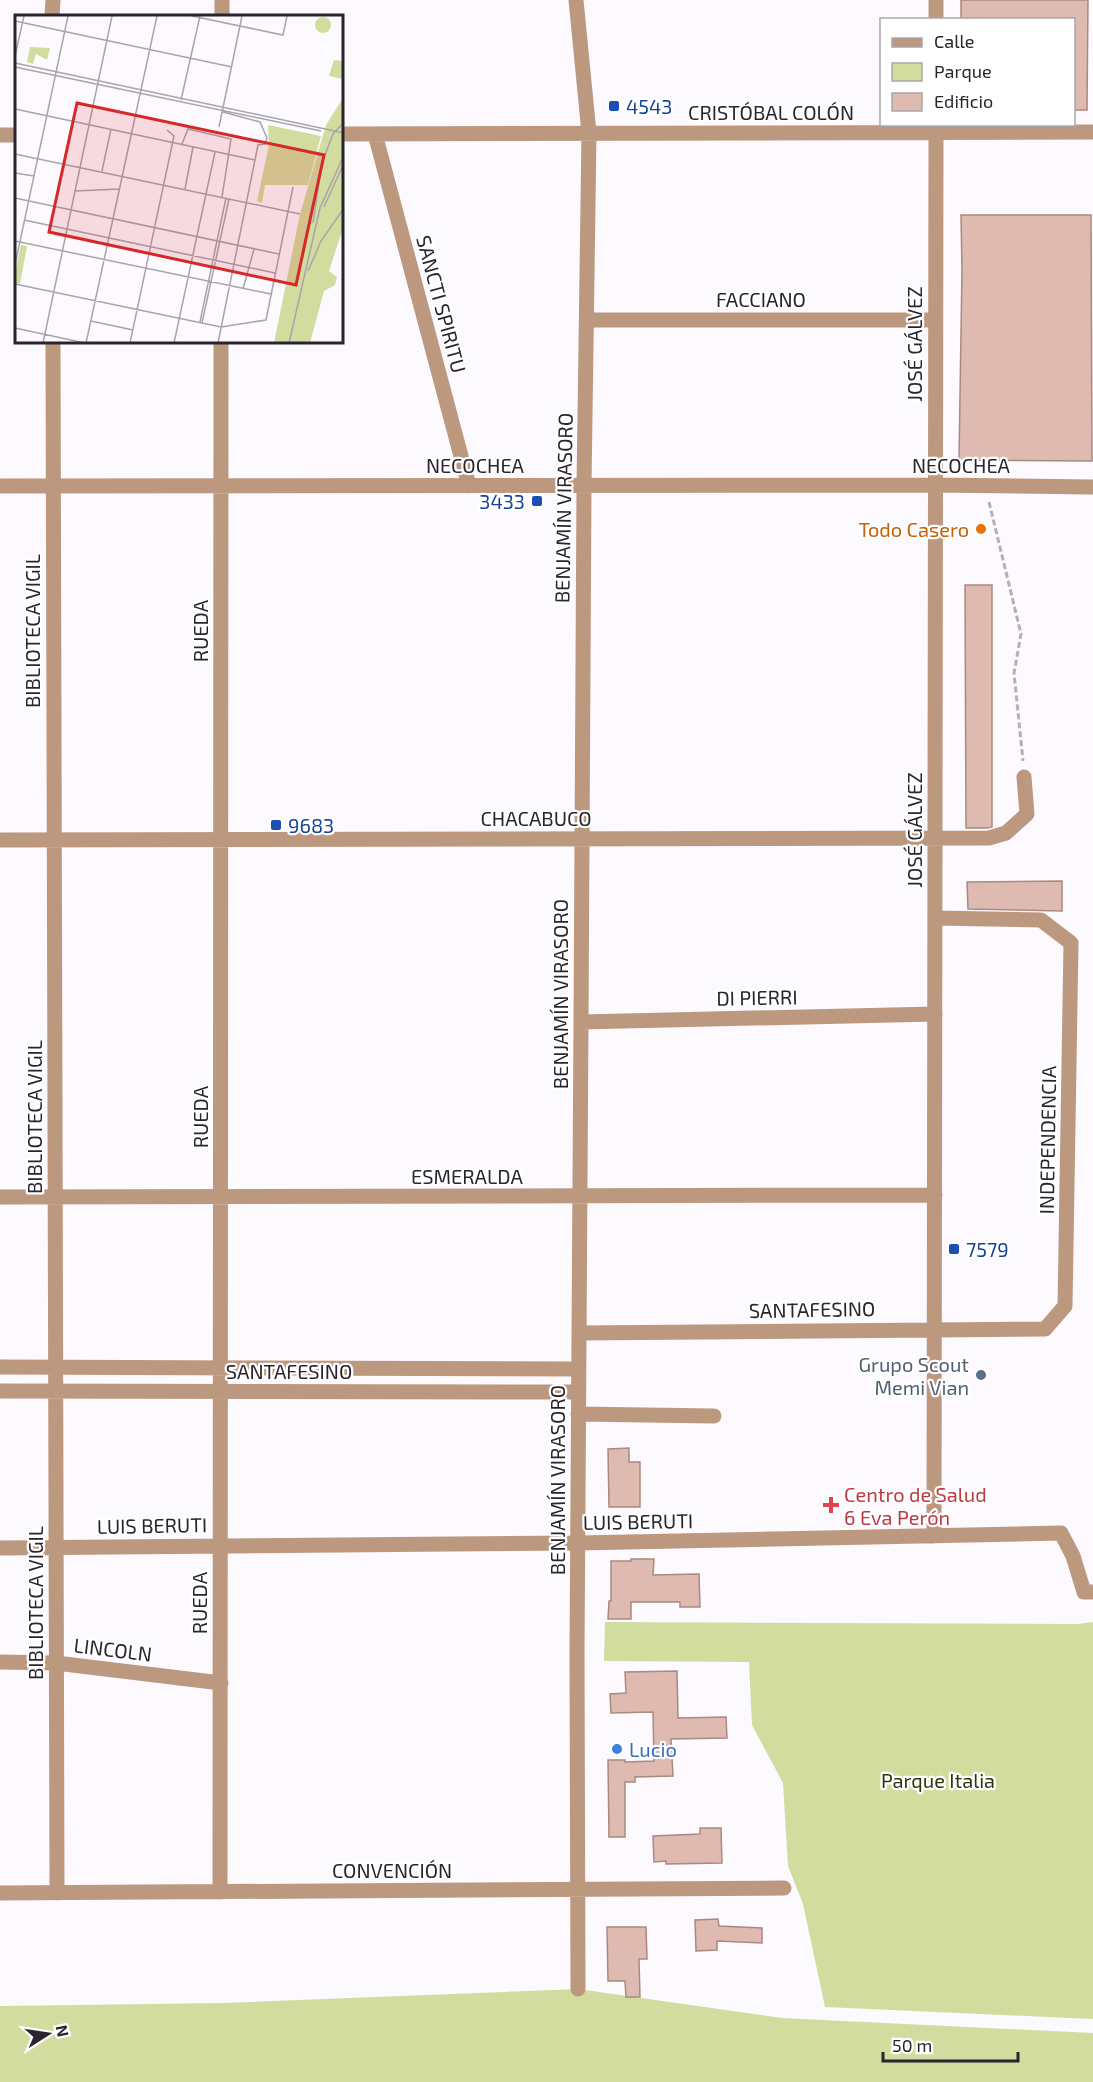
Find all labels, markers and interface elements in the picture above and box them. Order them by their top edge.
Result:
inset map [15,15,344,344]
legend [880,18,1075,126]
text: Calle [934,30,975,52]
text: Parque [934,60,992,82]
text: Edificio [934,90,993,112]
place label: 4543 [626,94,672,118]
marker: 4543 [607,99,621,113]
street label: CRISTÓBAL COLÓN [688,100,854,124]
street label: SANCTI SPIRITU [412,233,472,375]
street label: JOSÉ GÁLVEZ [902,286,926,402]
street label: FACCIANO [716,287,806,311]
street label: BENJAMÍN VIRASORO [549,413,577,603]
street label: NECOCHEA [426,453,525,477]
street label: NECOCHEA [912,453,1011,477]
place label: 3433 [479,489,525,513]
marker: 3433 [530,494,544,508]
place label: Todo Casero [859,517,969,541]
marker: Todo Casero [974,522,988,536]
street label: BIBLIOTECA VIGIL [20,554,44,708]
street label: RUEDA [188,599,212,662]
street label: JOSÉ GÁLVEZ [902,772,926,888]
street label: CHACABUCO [480,806,592,830]
place label: 9683 [288,813,334,837]
marker: 9683 [269,818,283,832]
street label: BENJAMÍN VIRASORO [548,899,572,1089]
street label: DI PIERRI [716,984,798,1010]
street label: BIBLIOTECA VIGIL [22,1040,46,1194]
street label: INDEPENDENCIA [1034,1065,1060,1214]
street label: RUEDA [188,1085,212,1148]
street label: ESMERALDA [411,1164,523,1188]
place label: 7579 [966,1237,1009,1261]
marker: 7579 [947,1242,961,1256]
street label: SANTAFESINO [749,1296,875,1322]
place label: Grupo Scout Memi Vian [858,1352,969,1399]
street label: SANTAFESINO [226,1359,352,1383]
marker: Grupo Scout Memi Vian [974,1368,988,1382]
street label: BENJAMÍN VIRASORO [545,1385,569,1575]
place label: Centro de Salud 6 Eva Perón [844,1482,987,1529]
marker: Centro de Salud 6 Eva Perón [822,1496,840,1514]
street label: LUIS BERUTI [583,1508,693,1534]
street label: LUIS BERUTI [97,1512,207,1538]
street label: BIBLIOTECA VIGIL [23,1526,47,1680]
street label: RUEDA [187,1571,211,1634]
street label: LINCOLN [73,1632,153,1666]
place label: Lucio [629,1737,677,1761]
marker: Lucio [610,1742,624,1756]
park label: Parque Italia [881,1768,995,1792]
street label: CONVENCIÓN [332,1858,452,1882]
north arrow [18,2004,78,2064]
text: N [53,2023,74,2038]
scale bar [883,2025,1018,2063]
text: 50 m [892,2034,932,2056]

